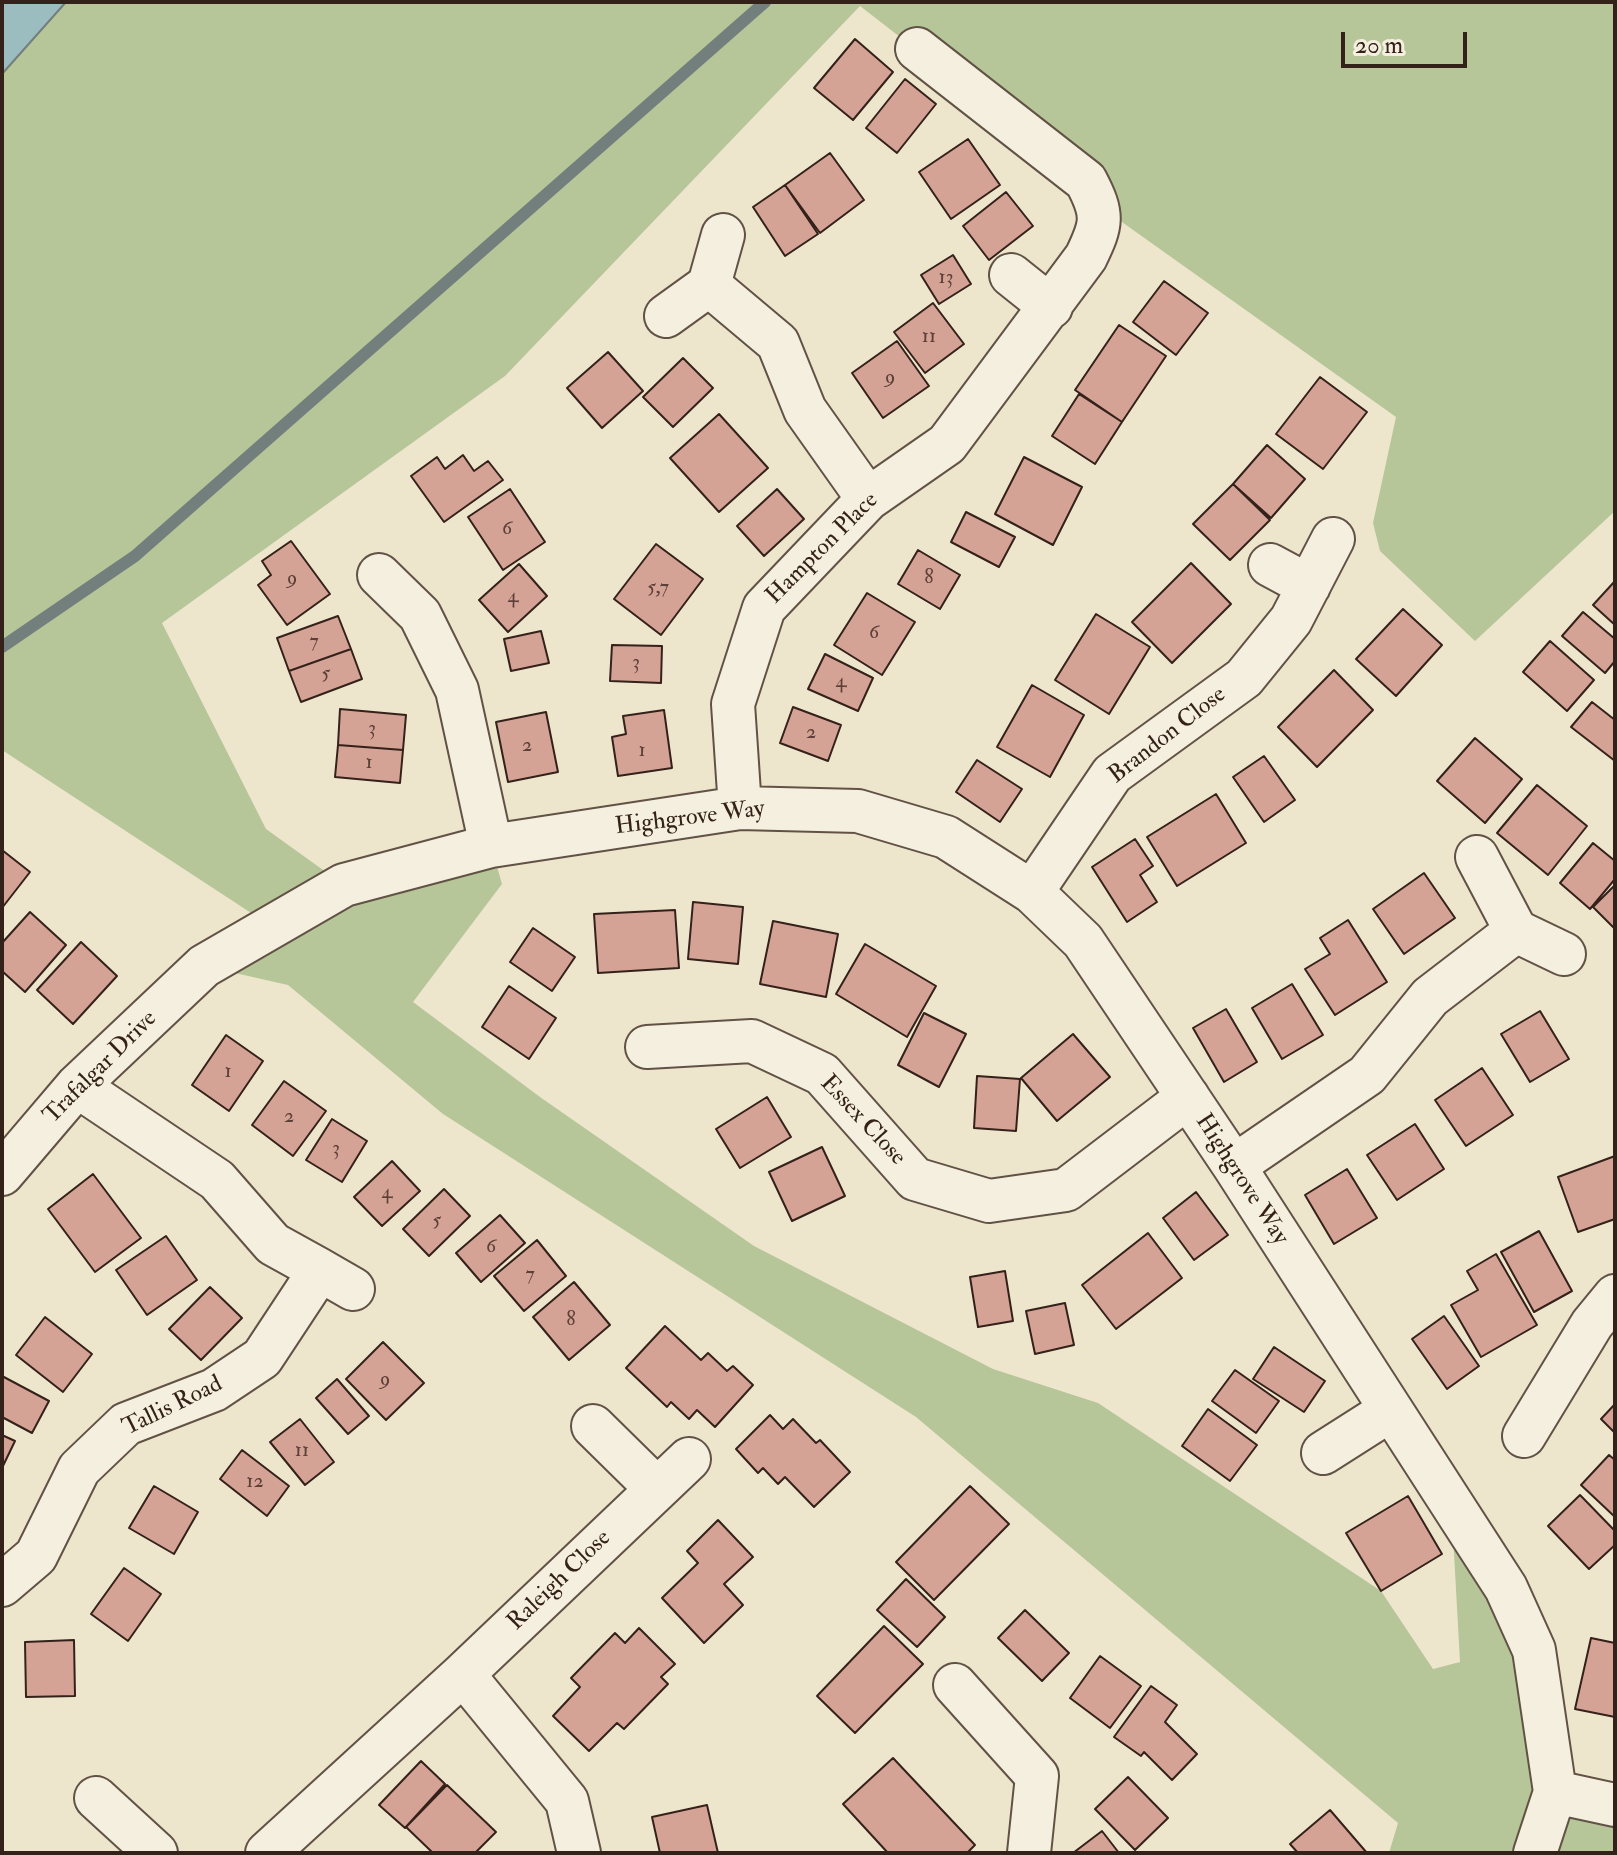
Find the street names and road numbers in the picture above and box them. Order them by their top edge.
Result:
street label: Hampton Place [761,487,885,611]
street label: Brandon Close [1104,681,1232,791]
street label: Highgrove Way [614,796,766,842]
street label: Trafalgar Drive [38,1005,164,1131]
street label: Essex Close [813,1070,911,1172]
street label: Highgrove Way [1188,1109,1294,1251]
street label: Tallis Road [119,1371,227,1443]
street label: Raleigh Close [502,1525,618,1637]

